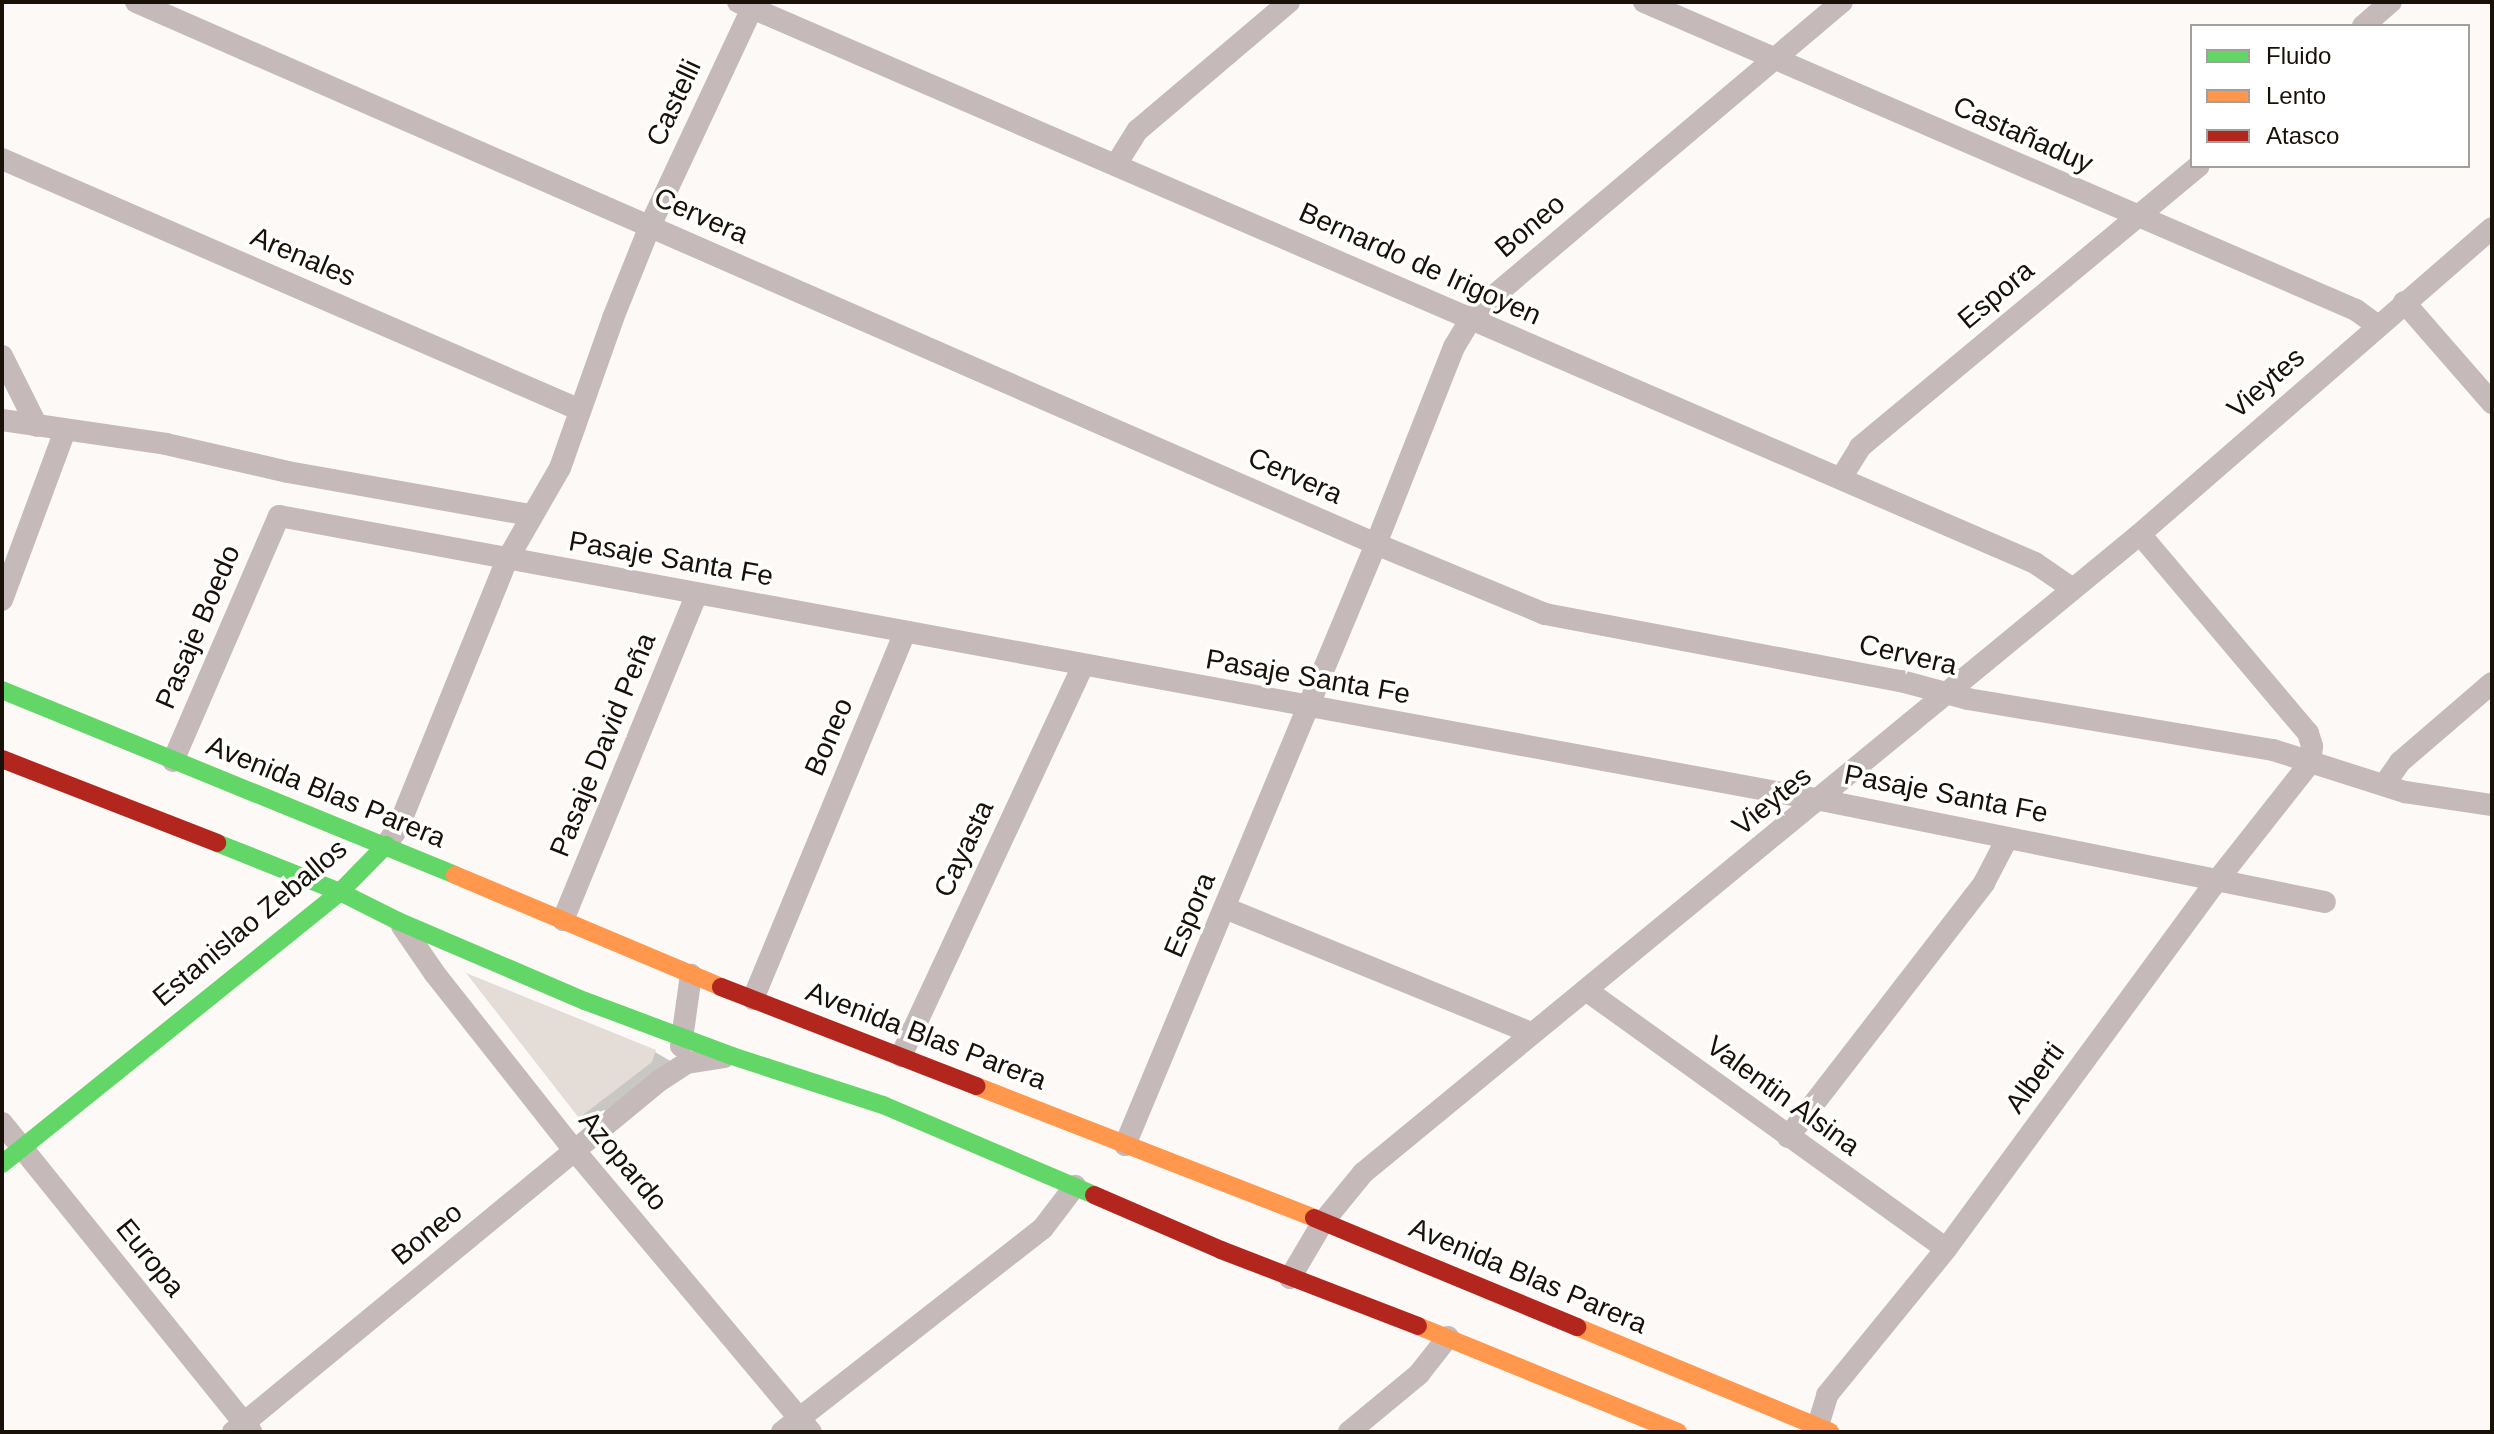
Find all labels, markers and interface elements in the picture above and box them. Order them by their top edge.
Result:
legend [2190,24,2470,168]
text: Fluido [2266,42,2331,69]
street label: Castelli [639,54,709,152]
text: Lento [2266,82,2326,109]
street label: Castañaduy [1948,89,2098,181]
text: Atasco [2266,122,2339,149]
street label: Cervera [649,180,753,252]
street label: Boneo [1488,187,1572,265]
street label: Bernardo de Irigoyen [1294,195,1546,333]
street label: Arenales [246,220,360,294]
street label: Espora [1951,254,2041,336]
street label: Vieytes [2221,340,2311,426]
street label: Cervera [1243,440,1347,512]
street label: Pasaje Santa Fe [566,524,776,594]
street label: Pasaje Boedo [148,540,248,714]
street label: Cervera [1856,627,1960,683]
street label: Pasaje David Peña [543,628,663,862]
street label: Pasaje Santa Fe [1203,642,1413,712]
street label: Boneo [798,693,860,781]
street label: Avenida Blas Parera [202,729,450,855]
street label: Pasaje Santa Fe [1841,758,2051,830]
street label: Vieytes [1726,759,1818,843]
street label: Cayasta [927,795,1001,903]
street label: Estanislao Zeballos [146,832,354,1014]
street label: Espora [1157,868,1223,962]
street label: Avenida Blas Parera [801,975,1051,1097]
street label: Valentin Alsina [1699,1029,1867,1163]
street label: Alberti [1998,1036,2072,1120]
street label: Azopardo [572,1104,674,1218]
street label: Boneo [385,1195,469,1273]
street label: Avenida Blas Parera [1404,1211,1652,1341]
street label: Europa [109,1212,191,1304]

